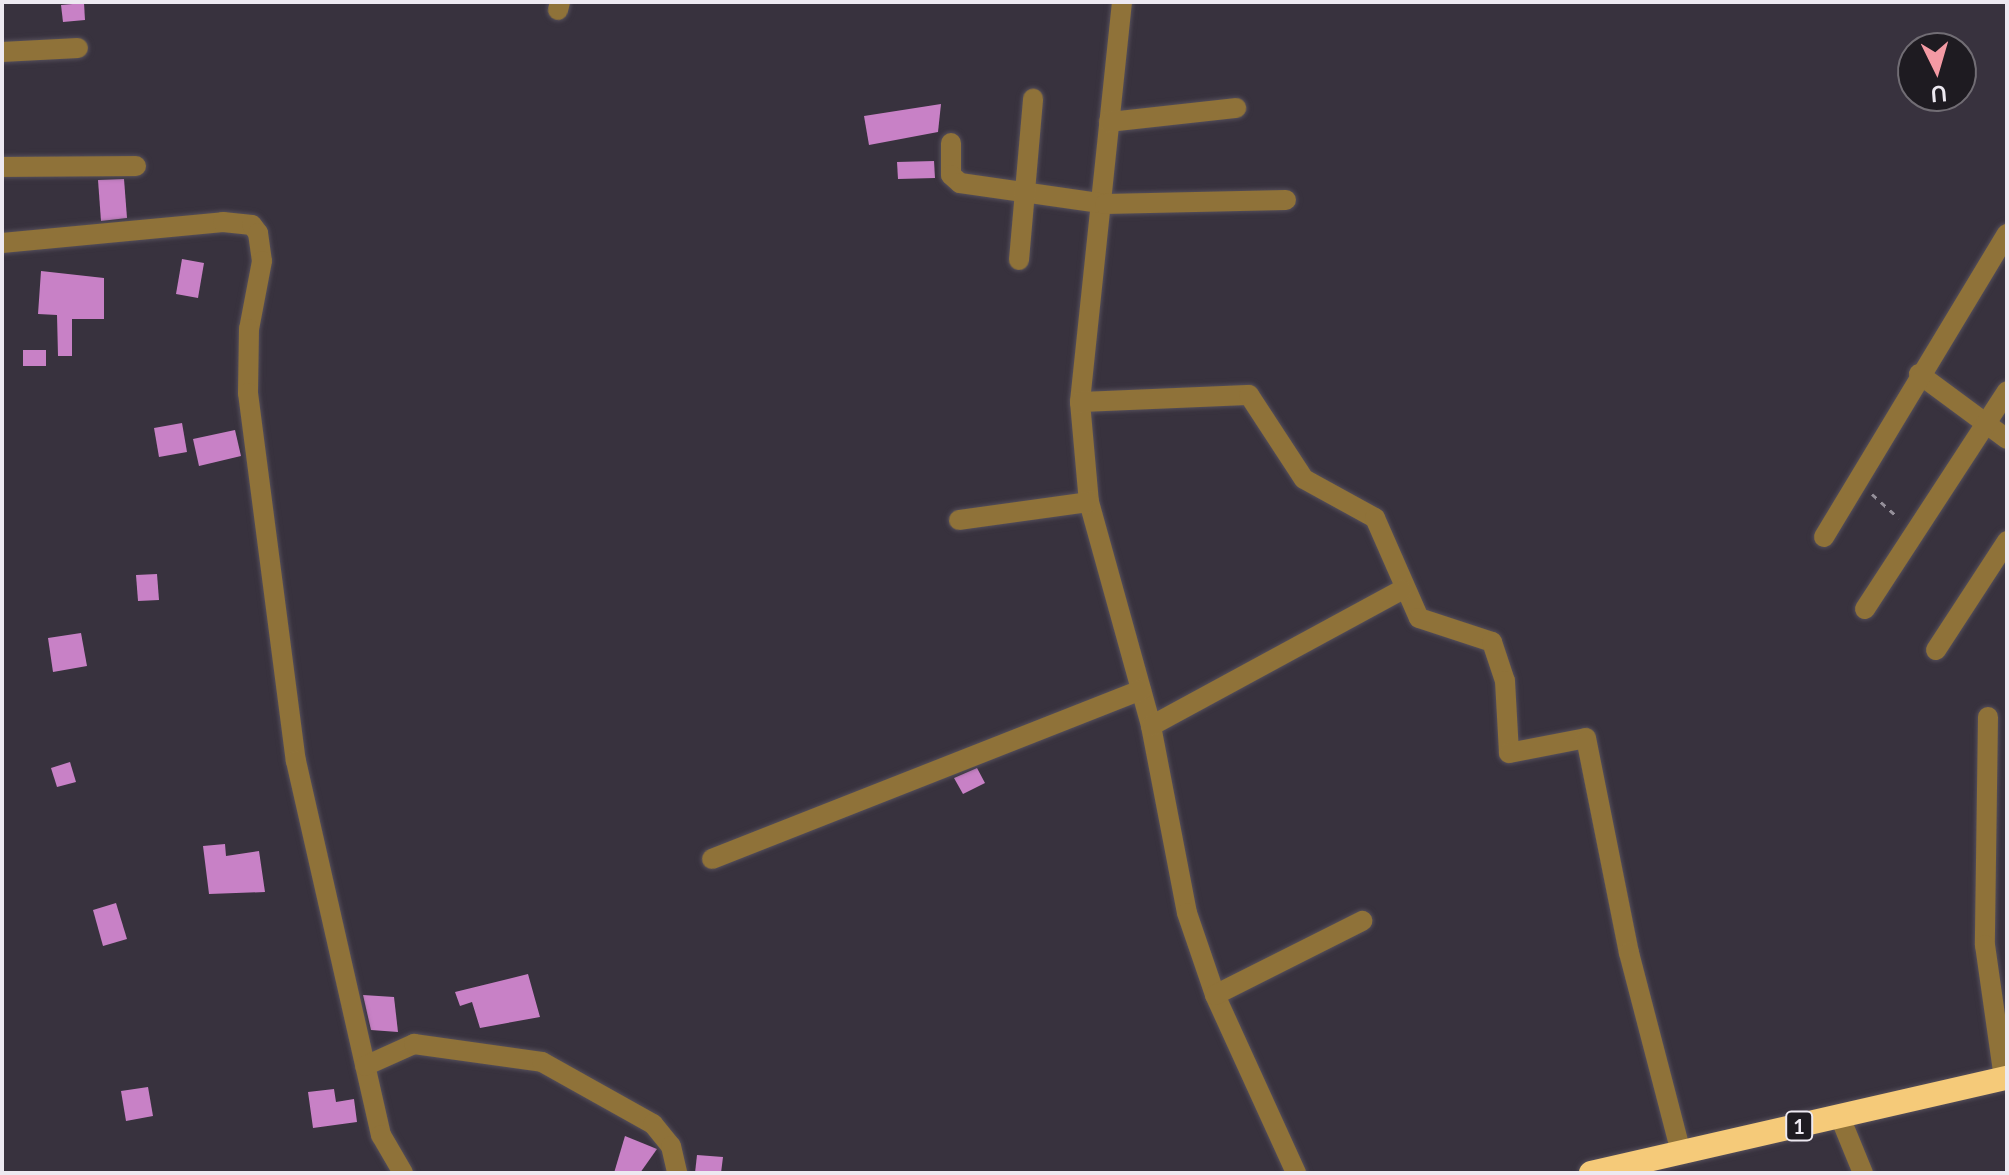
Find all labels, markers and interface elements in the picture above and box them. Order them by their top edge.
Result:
north arrow [1897,32,1977,112]
text: U [1930,80,1948,109]
road number: 1 [1785,1110,1813,1142]

